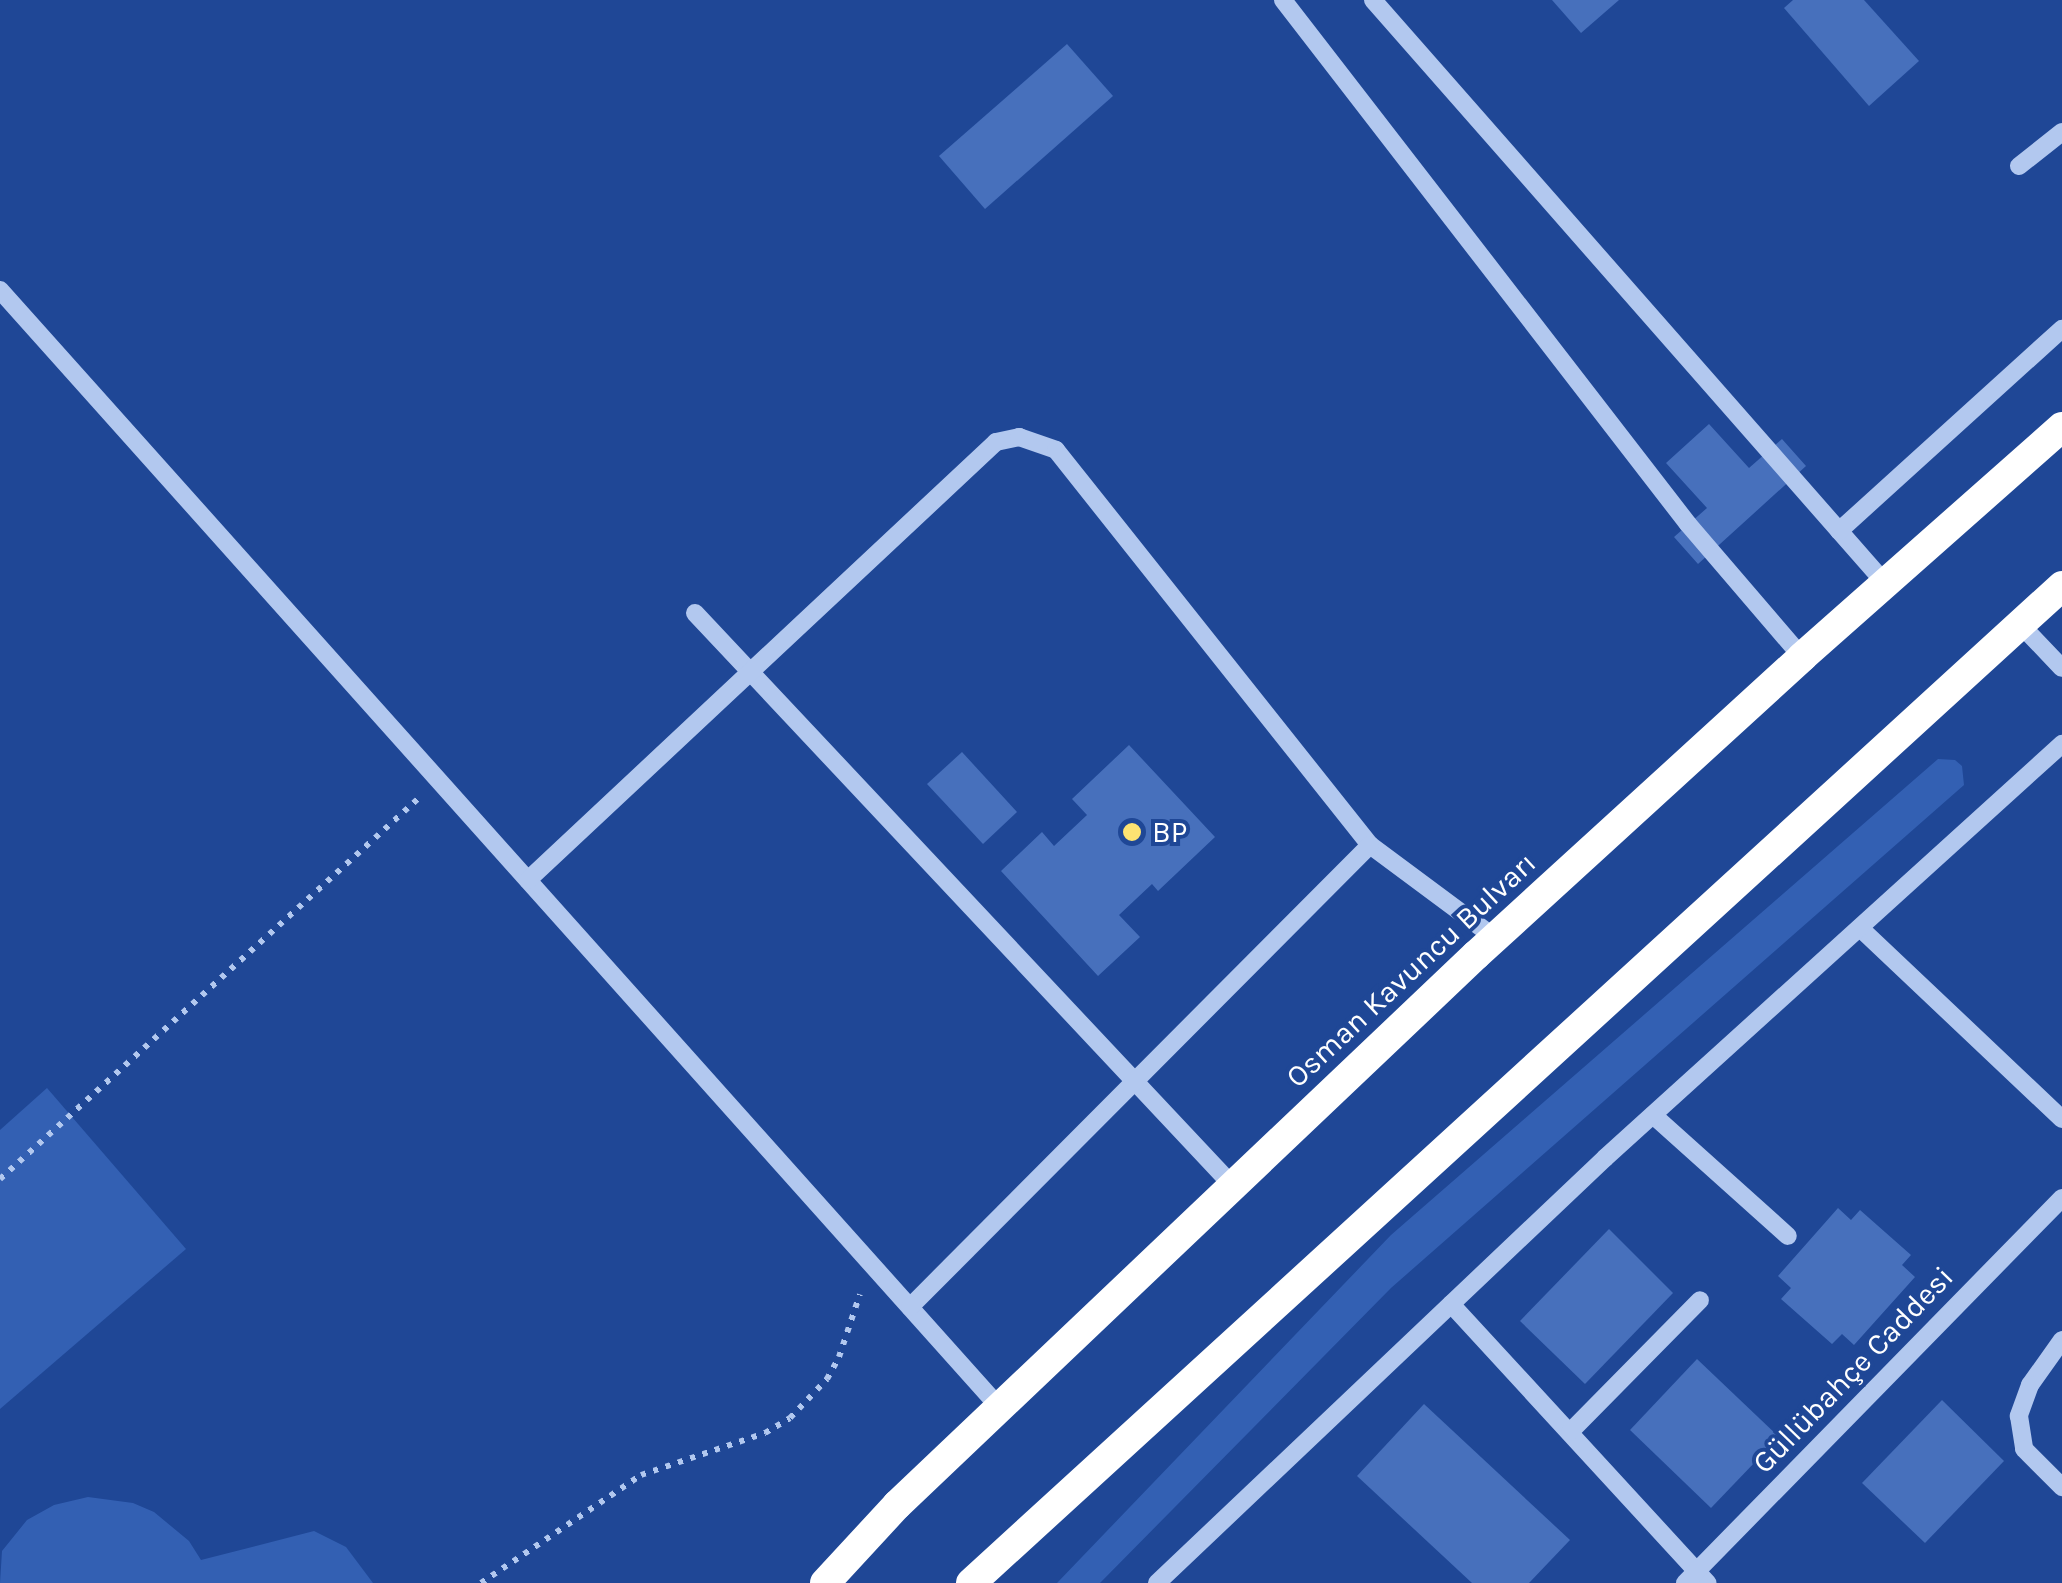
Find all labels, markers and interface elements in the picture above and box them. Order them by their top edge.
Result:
place label: BP [1152,814,1187,850]
marker: BP [1121,821,1143,843]
street label: Osman Kavuncu Bulvarı [1279,845,1543,1095]
street label: Güllübahçe Caddesi [1745,1259,1961,1481]

